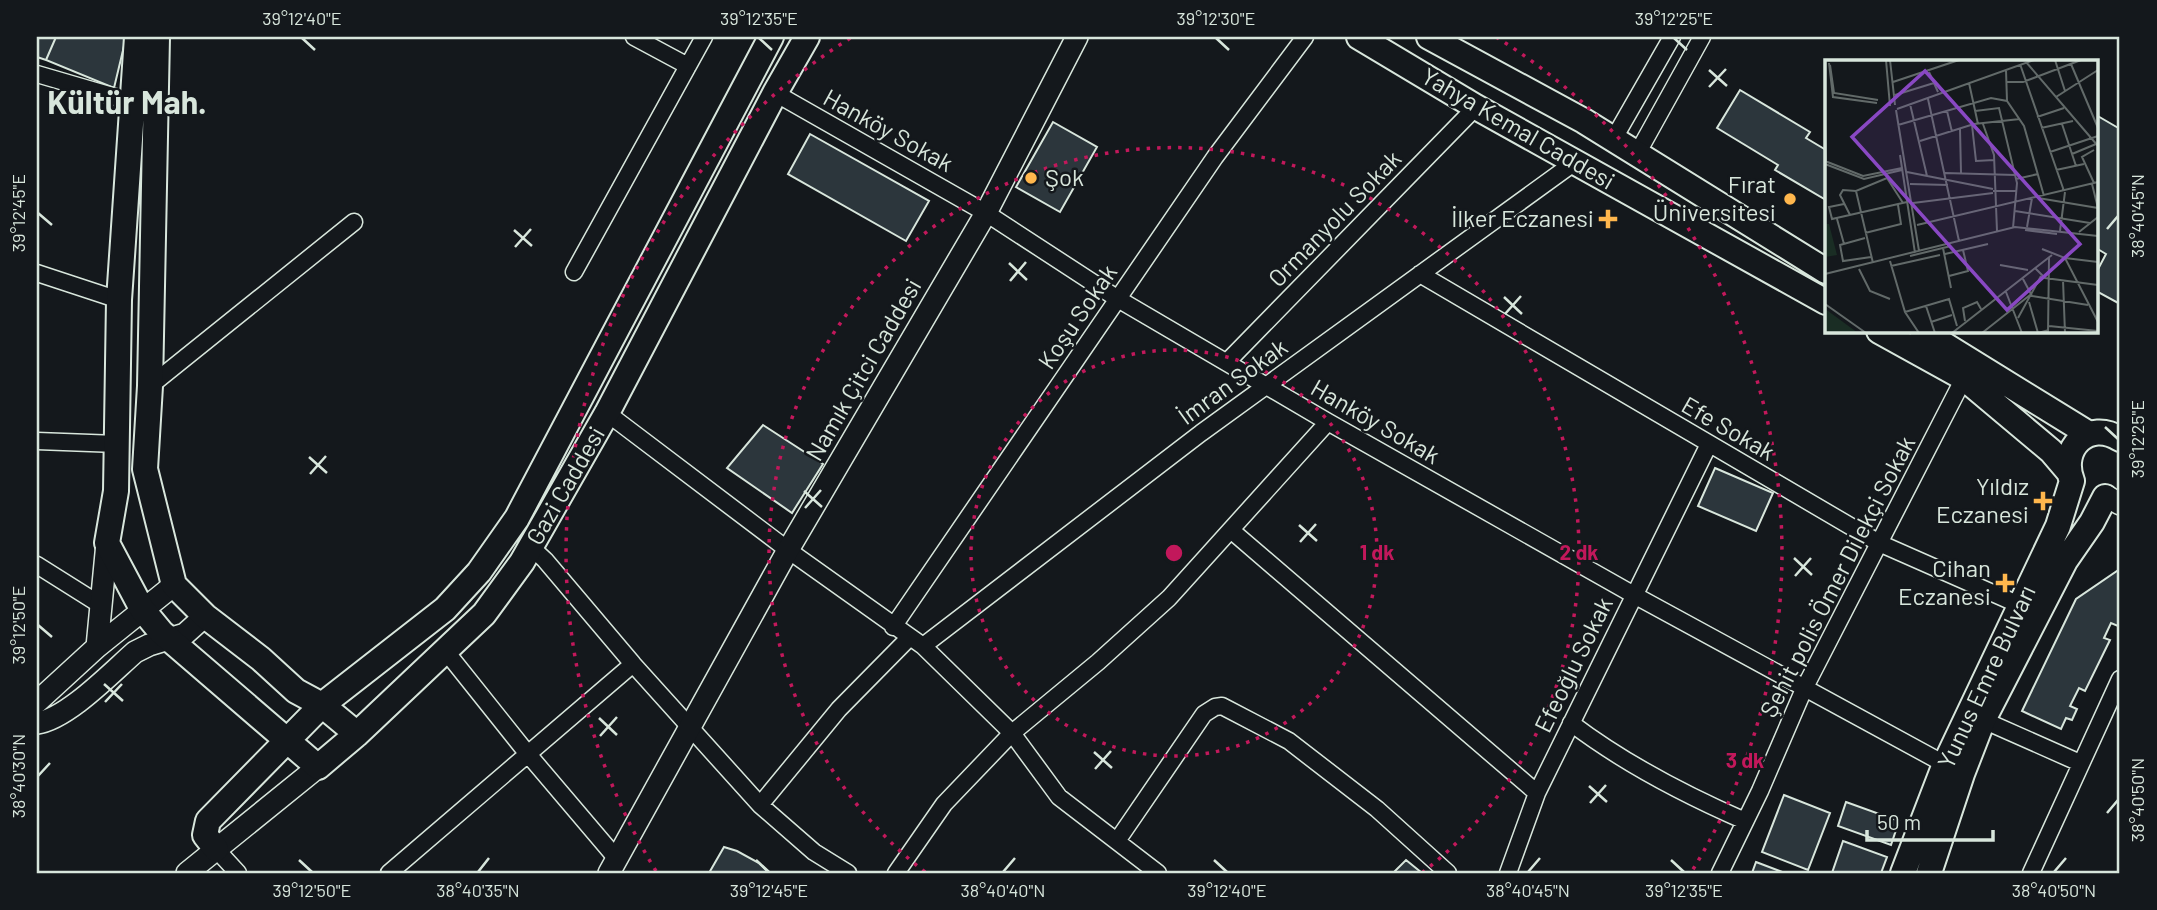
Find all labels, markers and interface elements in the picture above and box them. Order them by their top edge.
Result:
text: 39°12'40"E [262,7,342,29]
text: 39°12'35"E [720,7,798,29]
text: 39°12'30"E [1177,7,1255,29]
text: 39°12'25"E [1635,7,1713,29]
inset map [1825,60,2098,332]
street label: Yahya Kemal Caddesi [1417,61,1620,195]
district label: Kültür Mah. [47,82,207,120]
street label: Hanköy Sokak [819,82,959,177]
street label: Ormanyolu Sokak [1261,144,1406,292]
place label: Şok [1045,162,1084,191]
place label: Fırat Üniversitesi [1653,169,1776,226]
marker: Şok [1023,170,1039,186]
text: 39°12'45"E [7,174,29,252]
text: 38°40'45"N [2126,174,2148,258]
marker: Fırat Üniversitesi [1782,191,1798,207]
place label: İlker Eczanesi [1451,203,1594,232]
marker: İlker Eczanesi [1600,211,1616,227]
street label: Koşu Sokak [1031,258,1122,374]
street label: Namık Çitci Caddesi [799,273,927,466]
street label: İmran Sokak [1172,331,1292,430]
street label: Hanköy Sokak [1306,372,1445,469]
street label: Efe Sokak [1677,389,1780,466]
text: 39°12'25"E [2126,400,2148,478]
street label: Gazi Caddesi [519,421,610,549]
street label: Şehit polis Ömer Dilekçi Sokak [1753,431,1920,722]
place label: Yıldız Eczanesi [1936,471,2029,528]
marker: Yıldız Eczanesi [2035,493,2051,509]
text: 1 dk [1360,539,1394,564]
text: 2 dk [1559,539,1599,564]
centre of rings [1162,541,1186,565]
place label: Cihan Eczanesi [1898,553,1991,610]
marker: Cihan Eczanesi [1997,575,2013,591]
street label: Yunus Emre Bulvarı [1930,580,2041,773]
text: 39°12'50"E [7,586,29,664]
street label: Efeoğlu Sokak [1527,592,1618,737]
text: 38°40'30"N [7,734,29,818]
text: 3 dk [1726,747,1764,772]
text: 38°40'50"N [2126,758,2148,842]
scale bar [1867,798,1993,842]
text: 50 m [1877,809,1921,834]
text: 39°12'50"E [273,879,351,901]
text: 38°40'35"N [436,879,520,901]
text: 39°12'45"E [730,879,808,901]
text: 38°40'40"N [961,879,1045,901]
text: 39°12'40"E [1187,879,1267,901]
text: 38°40'45"N [1486,879,1570,901]
text: 39°12'35"E [1645,879,1723,901]
text: 38°40'50"N [2012,879,2096,901]

